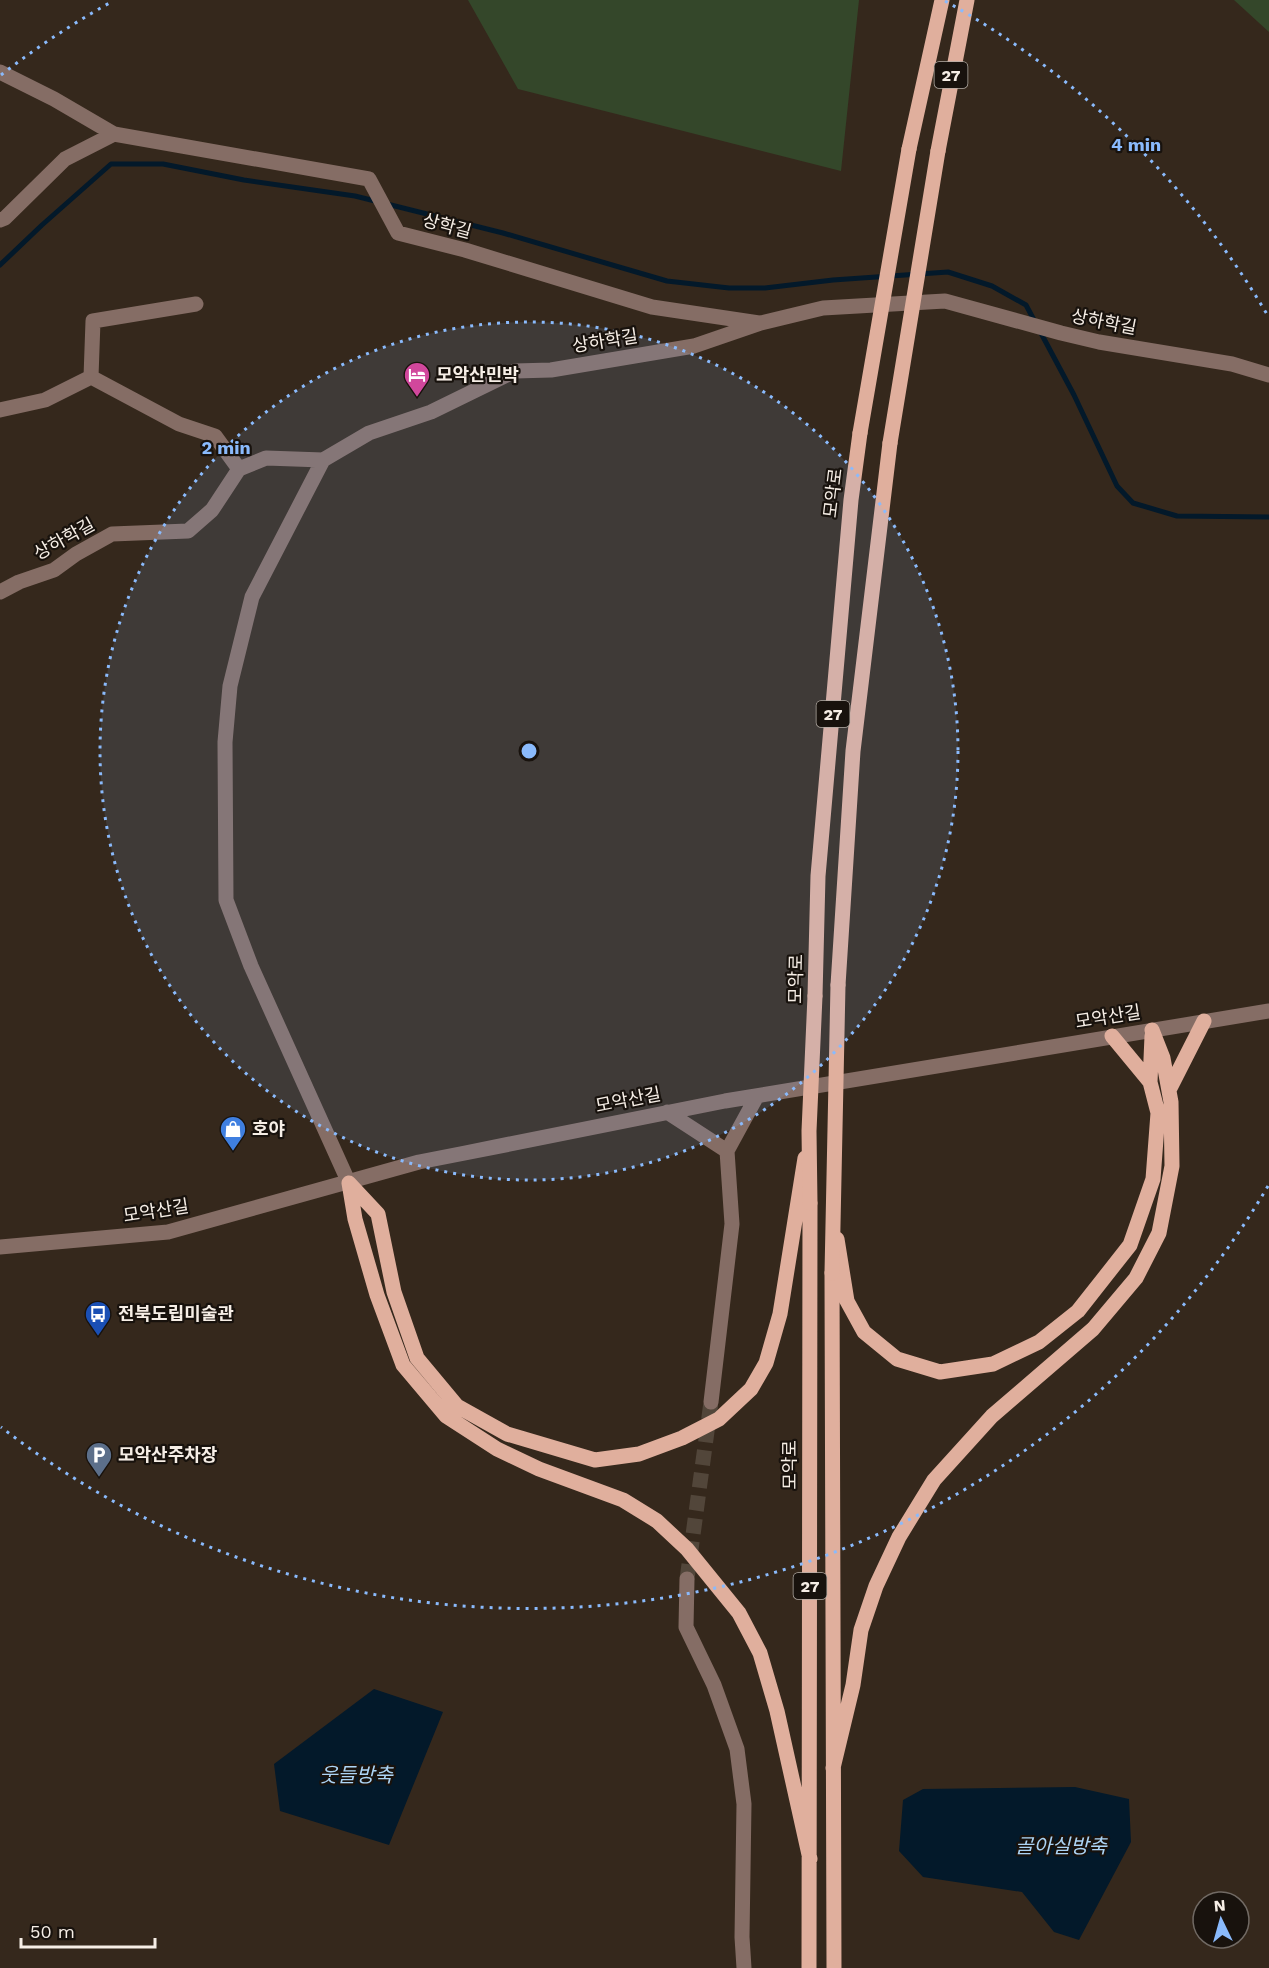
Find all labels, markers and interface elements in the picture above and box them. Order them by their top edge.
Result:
road number: 27 [934,62,968,88]
text: 4 min [1111,134,1161,155]
street label: 상학길 [420,209,474,242]
street label: 상하학길 [1070,305,1139,338]
street label: 상하학길 [571,325,639,356]
hotel icon: 모악산민박 [402,360,432,398]
place label: 모악산민박 [436,364,519,385]
text: 2 min [201,437,251,458]
street label: 모악로 [819,467,846,519]
street label: 상하학길 [30,513,98,564]
road number: 27 [816,701,850,727]
centre of rings [519,741,539,761]
street label: 모악로 [785,954,806,1004]
street label: 모악산길 [1074,1001,1142,1032]
street label: 모악산길 [593,1083,662,1116]
shop icon: 호야 [218,1114,248,1152]
place label: 호야 [252,1118,286,1139]
street label: 모악산길 [122,1195,190,1226]
bus stop icon: 전북도립미술관 [83,1299,113,1337]
place label: 전북도립미술관 [118,1303,234,1324]
parking icon: 모악산주차장 [84,1440,114,1478]
street label: 모악로 [779,1440,800,1490]
place label: 모악산주차장 [118,1444,218,1465]
road number: 27 [794,1573,826,1599]
water label: 웃들방축 [319,1763,394,1787]
water label: 골아실방축 [1015,1834,1109,1858]
north arrow [1191,1890,1251,1950]
text: N [1213,1896,1226,1916]
scale bar [21,1911,154,1949]
text: 50 m [30,1921,75,1942]

